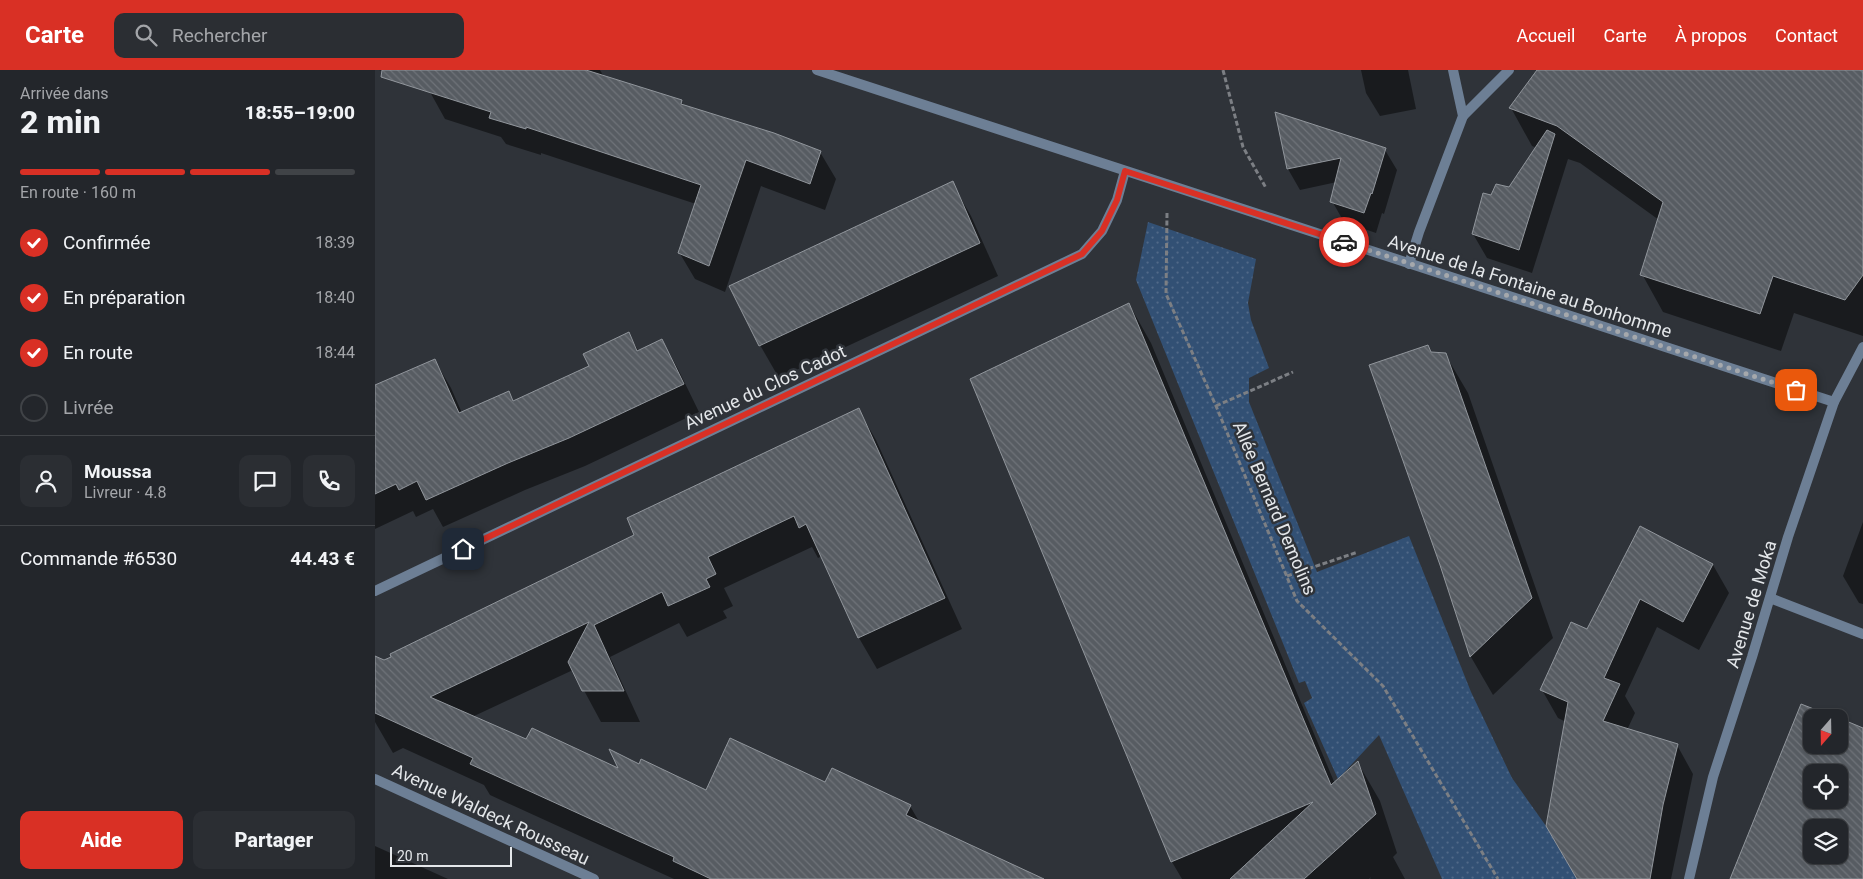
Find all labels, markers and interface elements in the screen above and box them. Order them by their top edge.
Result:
search box [114,13,464,58]
text: Carte [25,21,84,49]
icon: search [132,21,160,49]
text: Rechercher [172,24,267,47]
text: Accueil [1517,25,1575,46]
text: Carte [1603,25,1647,46]
text: À propos [1675,25,1747,46]
text: Contact [1775,25,1838,46]
text: Arrivée dans [20,84,109,103]
text: 18:55–19:00 [244,101,355,124]
text: 2 min [20,103,101,141]
text: En route · 160 m [20,183,136,202]
courier [1319,217,1369,267]
icon: car [1330,228,1358,256]
icon: check [20,229,48,257]
street label: Avenue de la Fontaine au Bonhomme [1386,230,1674,342]
text: Confirmée [63,231,150,254]
text: 18:39 [315,233,355,252]
icon: check [20,284,48,312]
text: En préparation [63,286,186,309]
text: 18:40 [315,288,355,307]
icon: check [20,339,48,367]
street label: Avenue du Clos Cadot [681,340,849,434]
text: En route [63,341,133,364]
text: 18:44 [315,343,355,362]
pin [1775,369,1817,411]
icon: bag [1782,376,1810,404]
text: Livrée [63,396,113,419]
street label: Allée Bernard Demolins [1229,418,1321,598]
button: person [20,455,72,507]
button: chat [239,455,291,507]
button: phone [303,455,355,507]
text: Moussa [84,460,152,483]
text: Livreur · 4.8 [84,483,167,502]
pin [442,528,484,570]
icon: home [449,535,477,563]
street label: Avenue de Moka [1722,538,1780,670]
text: Commande #6530 [20,547,177,570]
text: 44.43 € [290,547,355,570]
north arrow [1803,709,1847,754]
map controls [1803,709,1848,864]
street label: Avenue Waldeck Rousseau [389,759,593,869]
button: locate [1803,764,1848,809]
button: Aide [20,811,183,869]
button: Partager [193,811,355,869]
button: layers [1803,819,1848,864]
scale bar [390,844,513,867]
text: 20 m [397,848,429,864]

